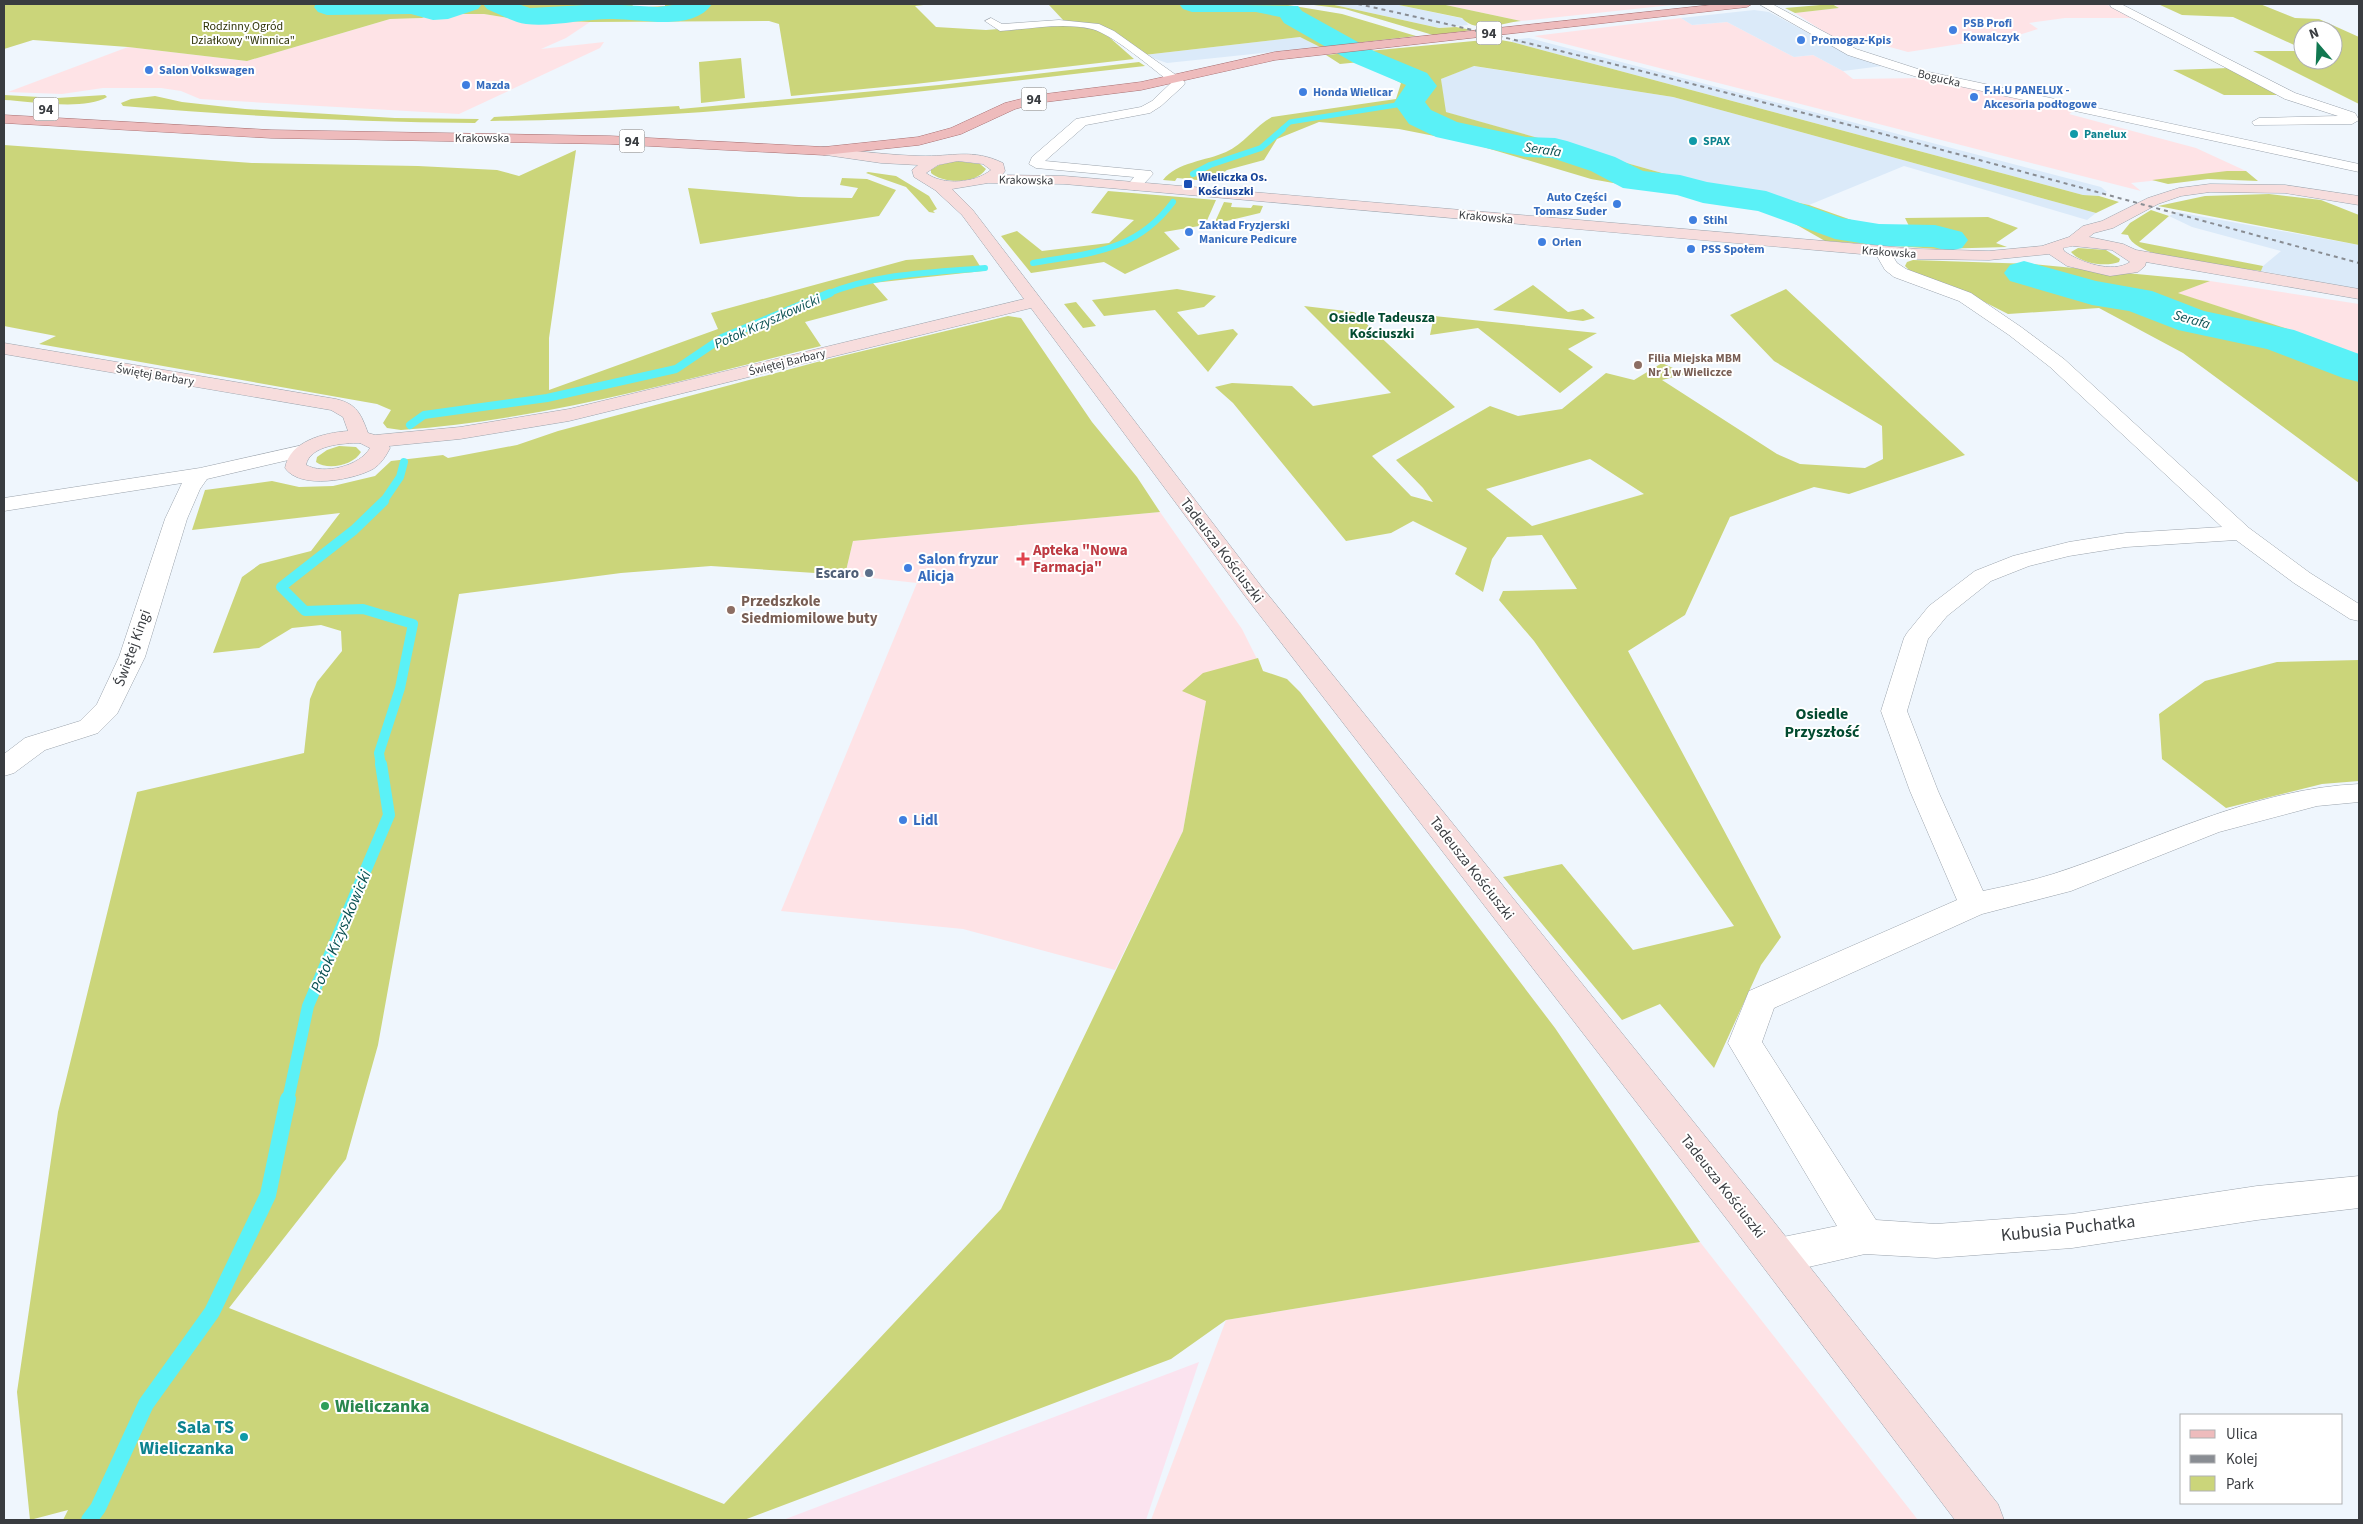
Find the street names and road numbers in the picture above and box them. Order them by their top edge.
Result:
road number: 94 [1476,22,1502,44]
street label: Bogucka [1916,65,1962,92]
road number: 94 [1022,88,1046,110]
road number: 94 [34,98,58,120]
street label: Krakowska [455,130,509,147]
road number: 94 [620,130,644,152]
street label: Krakowska [999,172,1053,189]
street label: Krakowska [1458,207,1514,228]
street label: Krakowska [1861,242,1917,263]
street label: Świętej Barbary [747,345,828,380]
street label: Świętej Barbary [115,360,196,391]
street label: Tadeusza Kościuszki [1175,493,1268,607]
street label: Świętej Kingi [109,607,156,690]
street label: Tadeusza Kościuszki [1424,812,1519,925]
street label: Tadeusza Kościuszki [1675,1130,1770,1243]
street label: Kubusia Puchatka [2000,1209,2137,1248]

